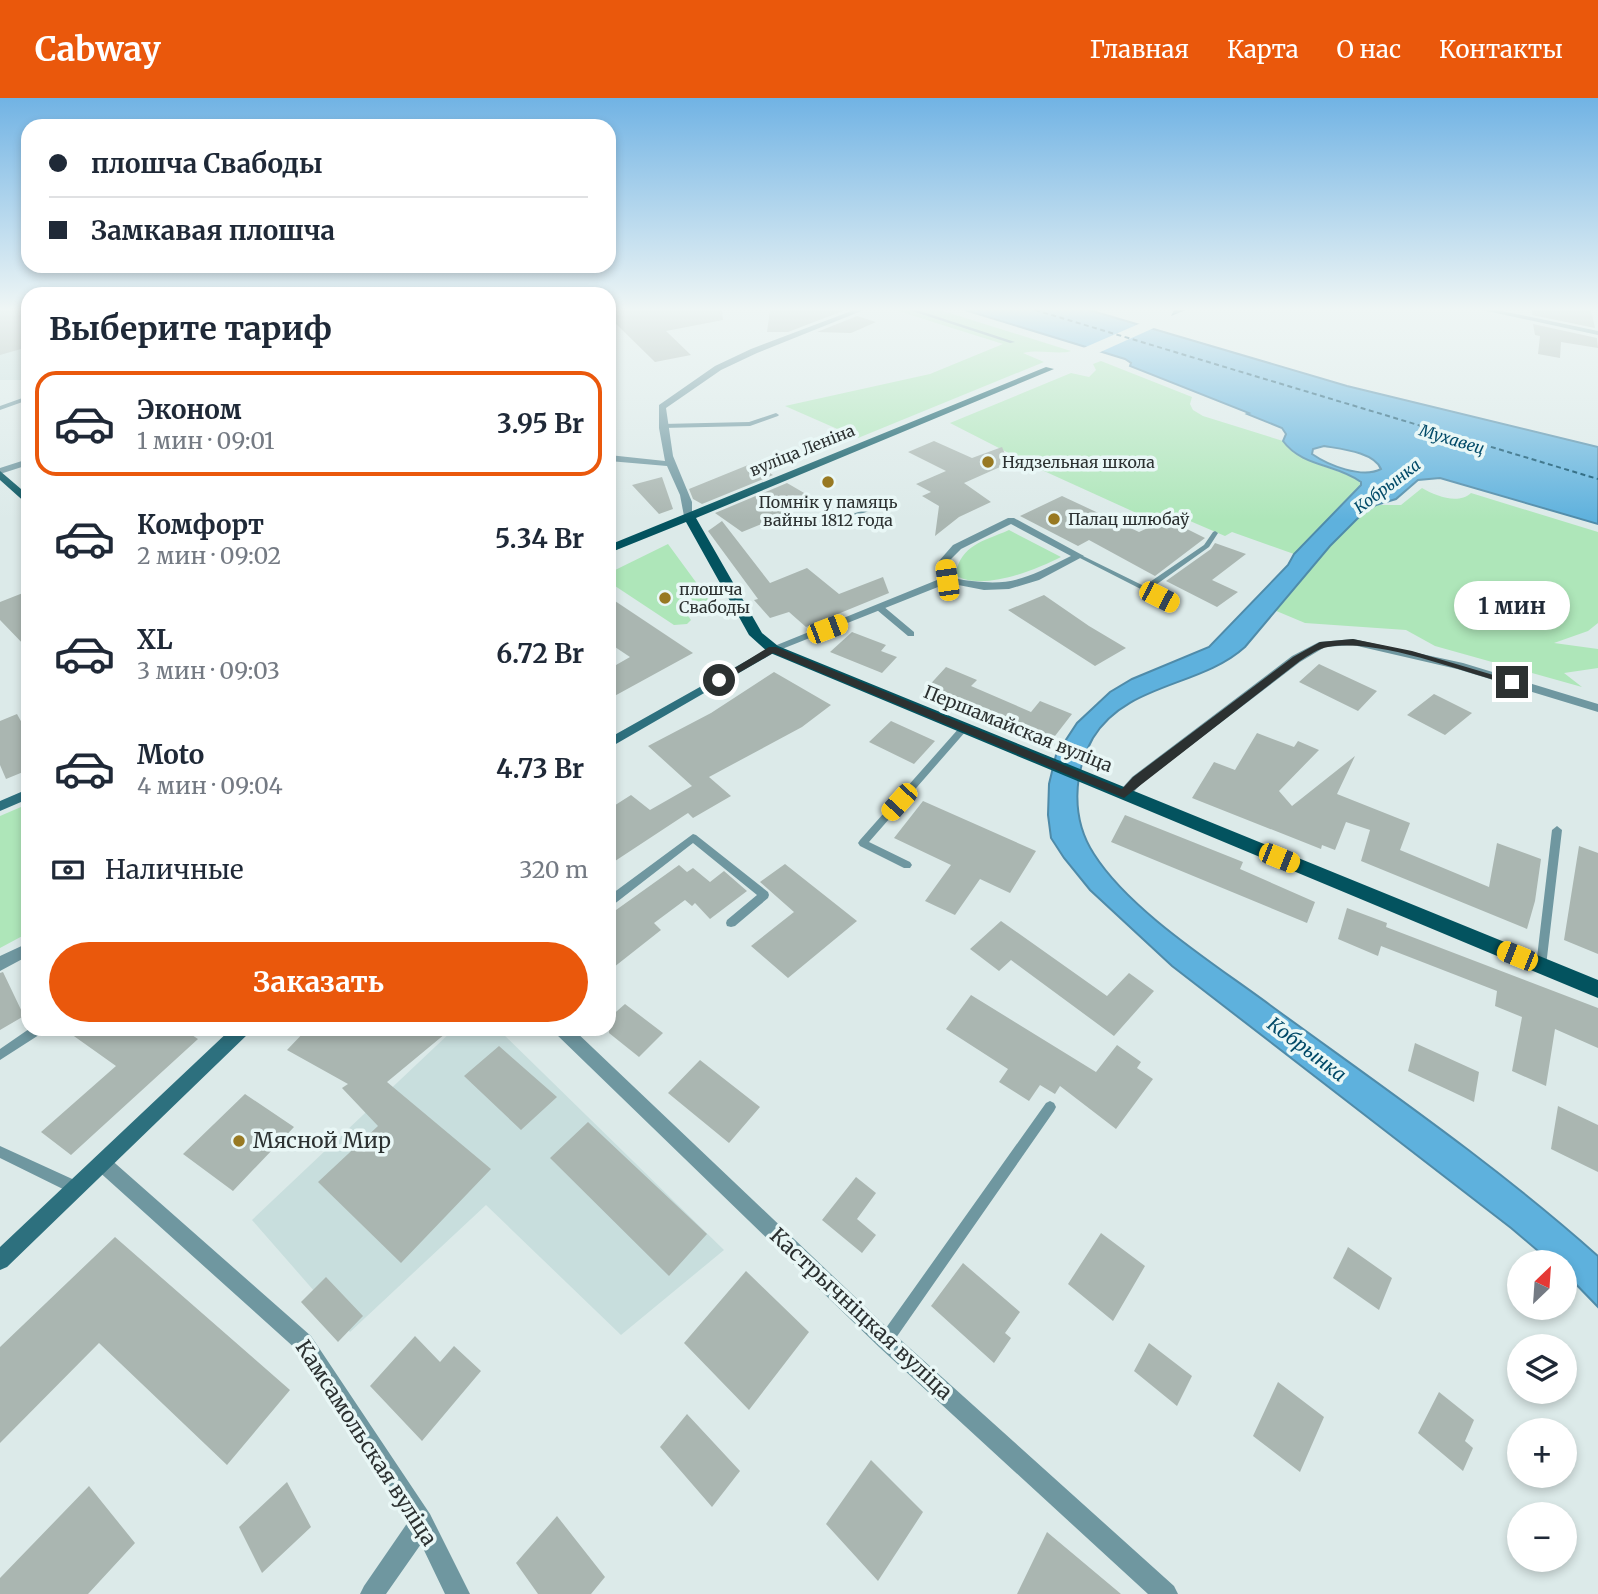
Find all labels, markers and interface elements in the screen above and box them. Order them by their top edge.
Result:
text: Cabway [35,29,161,70]
text: Главная [1090,34,1189,65]
text: Карта [1227,34,1299,65]
text: О нас [1337,34,1401,65]
text: Контакты [1439,34,1563,65]
text: плошча Свабоды [91,147,323,180]
text: Замкавая плошча [91,214,335,247]
text: Выберите тариф [49,309,332,349]
icon: car [53,392,116,455]
text: Эконом [137,393,242,426]
text: 3.95 Br [497,407,584,440]
water label: Мухавец [1416,419,1487,458]
street label: вуліца Леніна [747,420,858,480]
text: 1 мин · 09:01 [137,426,275,455]
place label: Нядзельная школа [1002,452,1155,472]
marker: Нядзельная школа [980,454,996,470]
water label: Кобрынка [1350,455,1424,517]
marker: Помнік у памяць вайны 1812 года [820,474,836,490]
place label: Помнік у памяць вайны 1812 года [759,492,898,530]
icon: car [53,507,116,570]
text: Комфорт [137,508,264,541]
place label: Палац шлюбаў [1068,509,1190,529]
marker: Палац шлюбаў [1046,511,1062,527]
text: 5.34 Br [495,522,584,555]
text: 2 мин · 09:02 [137,541,281,570]
car [934,558,961,602]
car [1136,578,1183,616]
place label: плошча Свабоды [679,579,750,617]
callout: 1 мин [1454,580,1570,630]
marker: плошча Свабоды [657,590,673,606]
text: 1 мин [1478,591,1546,620]
car [804,612,851,646]
icon: car [53,622,116,685]
text: XL [137,623,173,656]
text: 6.72 Br [496,637,584,670]
text: 3 мин · 09:03 [137,656,280,685]
route start [703,664,735,696]
route end [1496,666,1528,698]
street label: Першамайская вуліца [920,680,1116,777]
icon: car [53,737,116,800]
text: Moto [137,738,204,771]
text: 4.73 Br [496,752,584,785]
text: 4 мин · 09:04 [137,771,283,800]
car [878,779,921,825]
car [1256,840,1303,876]
icon: cash [49,851,87,889]
text: Наличные [105,853,243,886]
text: 320 m [519,855,588,884]
car [1494,938,1541,974]
button: Заказать [49,942,588,1022]
water label: Кобрынка [1263,1012,1351,1087]
place label: Мясной Мир [253,1127,391,1154]
marker: Мясной Мир [231,1133,247,1149]
street label: Кастрычніцкая вуліца [764,1222,958,1405]
north arrow [1507,1250,1577,1320]
map controls [1507,1250,1577,1572]
button: layers [1507,1334,1577,1404]
street label: Камсамольская вуліца [290,1335,443,1551]
button: + [1507,1418,1577,1488]
button: − [1507,1502,1577,1572]

